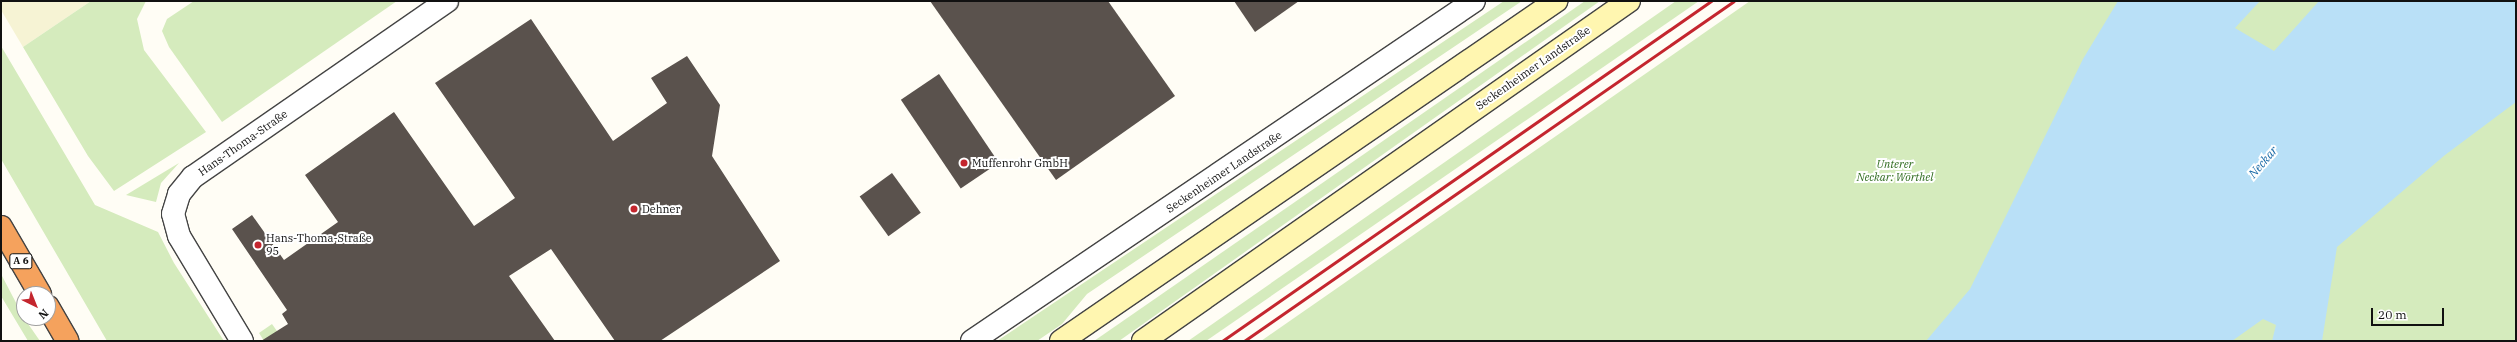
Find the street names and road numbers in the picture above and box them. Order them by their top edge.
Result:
street label: Seckenheimer Landstraße [1473,23,1593,113]
street label: Hans-Thoma-Straße [196,107,290,179]
street label: Seckenheimer Landstraße [1164,128,1284,216]
road number: A 6 [9,253,33,269]

